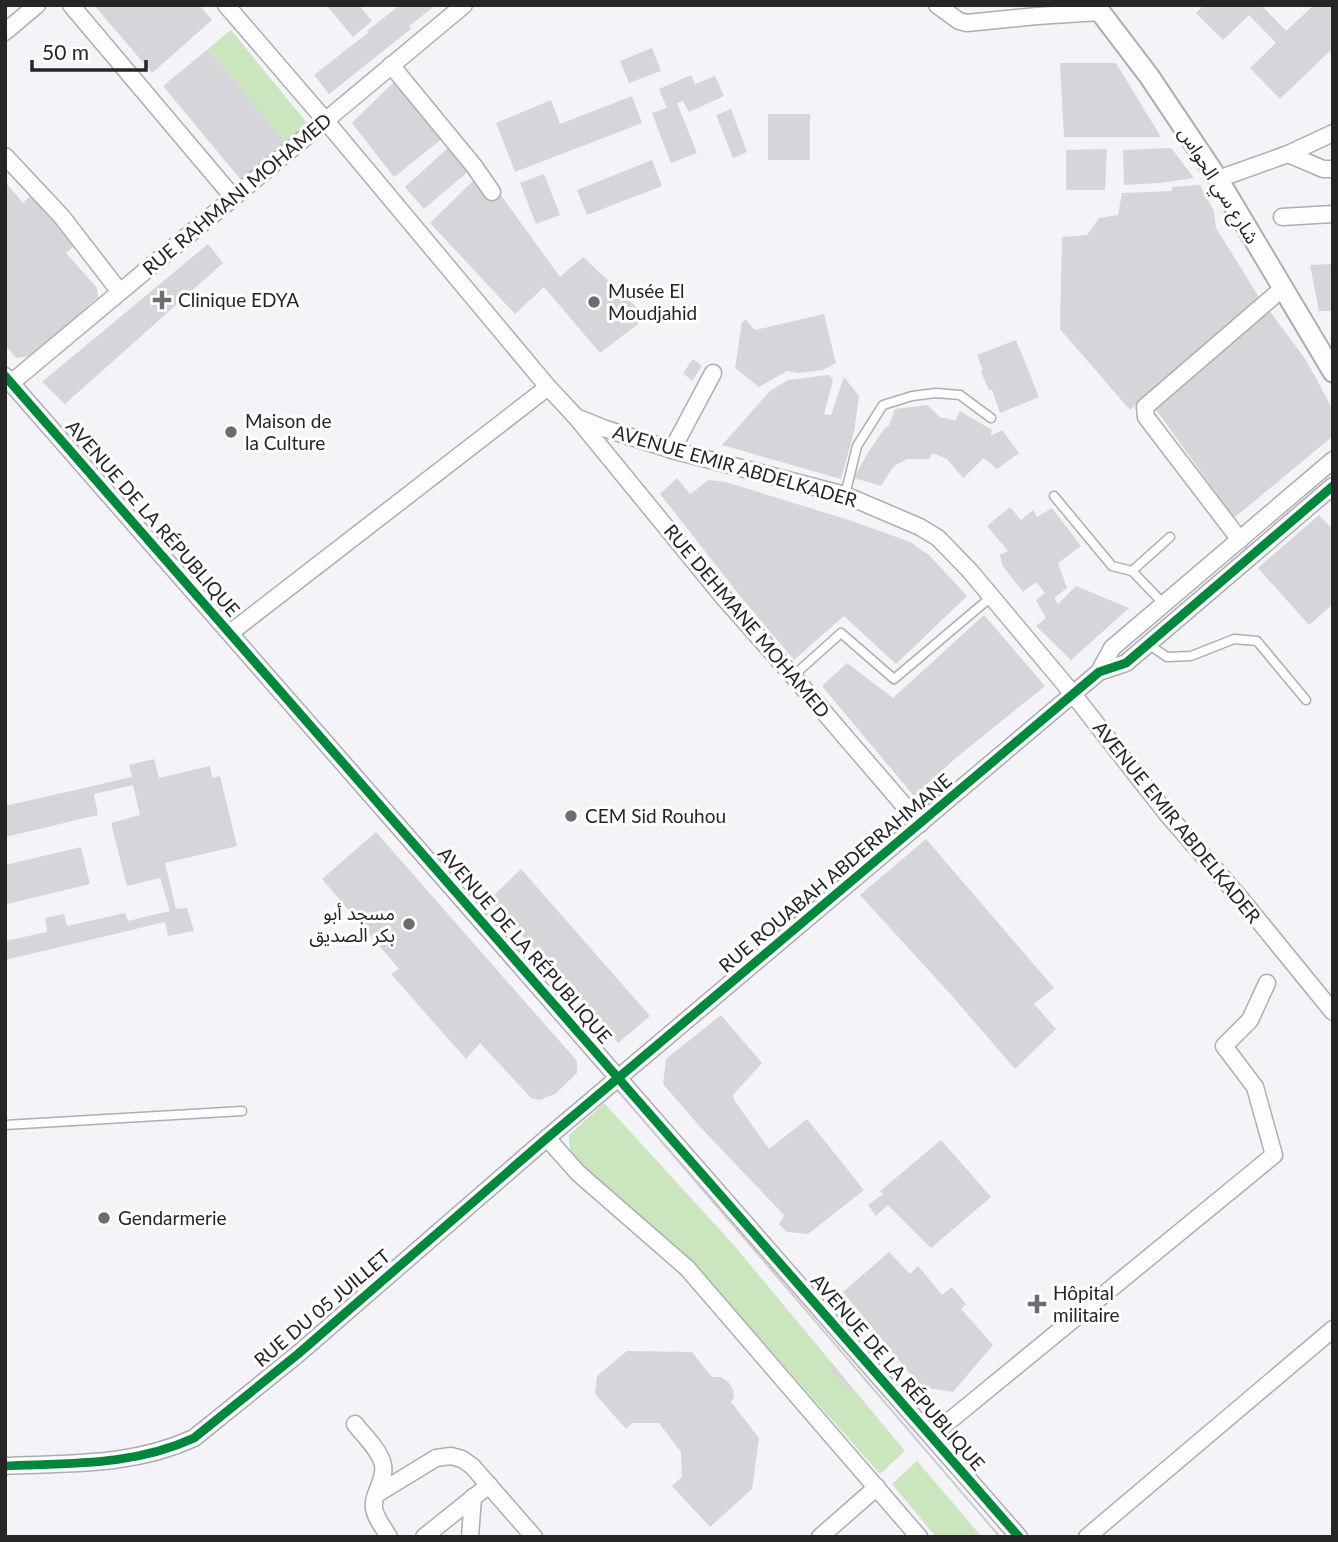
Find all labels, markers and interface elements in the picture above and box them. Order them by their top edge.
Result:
scale bar [32,28,145,72]
text: 50 m [42,39,89,64]
street label: RUE RAHMANI MOHAMED [138,108,336,279]
street label: شارع سي الحواس [1171,122,1265,250]
place label: Musée El Moudjahid [608,279,697,324]
place label: Clinique EDYA [178,288,299,311]
marker: Clinique EDYA [152,290,172,310]
marker: Musée El Moudjahid [586,294,602,310]
place label: Maison de la Culture [245,409,332,454]
street label: AVENUE DE LA RÉPUBLIQUE [62,415,245,621]
street label: AVENUE EMIR ABDELKADER [610,420,860,511]
marker: Maison de la Culture [223,424,239,440]
street label: RUE DEHMANE MOHAMED [660,519,835,722]
street label: AVENUE EMIR ABDELKADER [1089,716,1266,927]
street label: RUE ROUABAH ABDERRAHMANE [714,768,956,977]
place label: CEM Sid Rouhou [585,804,726,827]
marker: CEM Sid Rouhou [563,808,579,824]
street label: AVENUE DE LA RÉPUBLIQUE [434,842,617,1048]
place label: مسجد أبو بكر الصديق [309,901,395,947]
marker: مسجد أبو بكر الصديق [401,916,417,932]
place label: Gendarmerie [118,1206,227,1229]
marker: Gendarmerie [96,1210,112,1226]
street label: RUE DU 05 JUILLET [249,1244,394,1371]
street label: AVENUE DE LA RÉPUBLIQUE [807,1269,990,1475]
place label: Hôpital militaire [1053,1281,1120,1326]
marker: Hôpital militaire [1027,1294,1047,1314]

